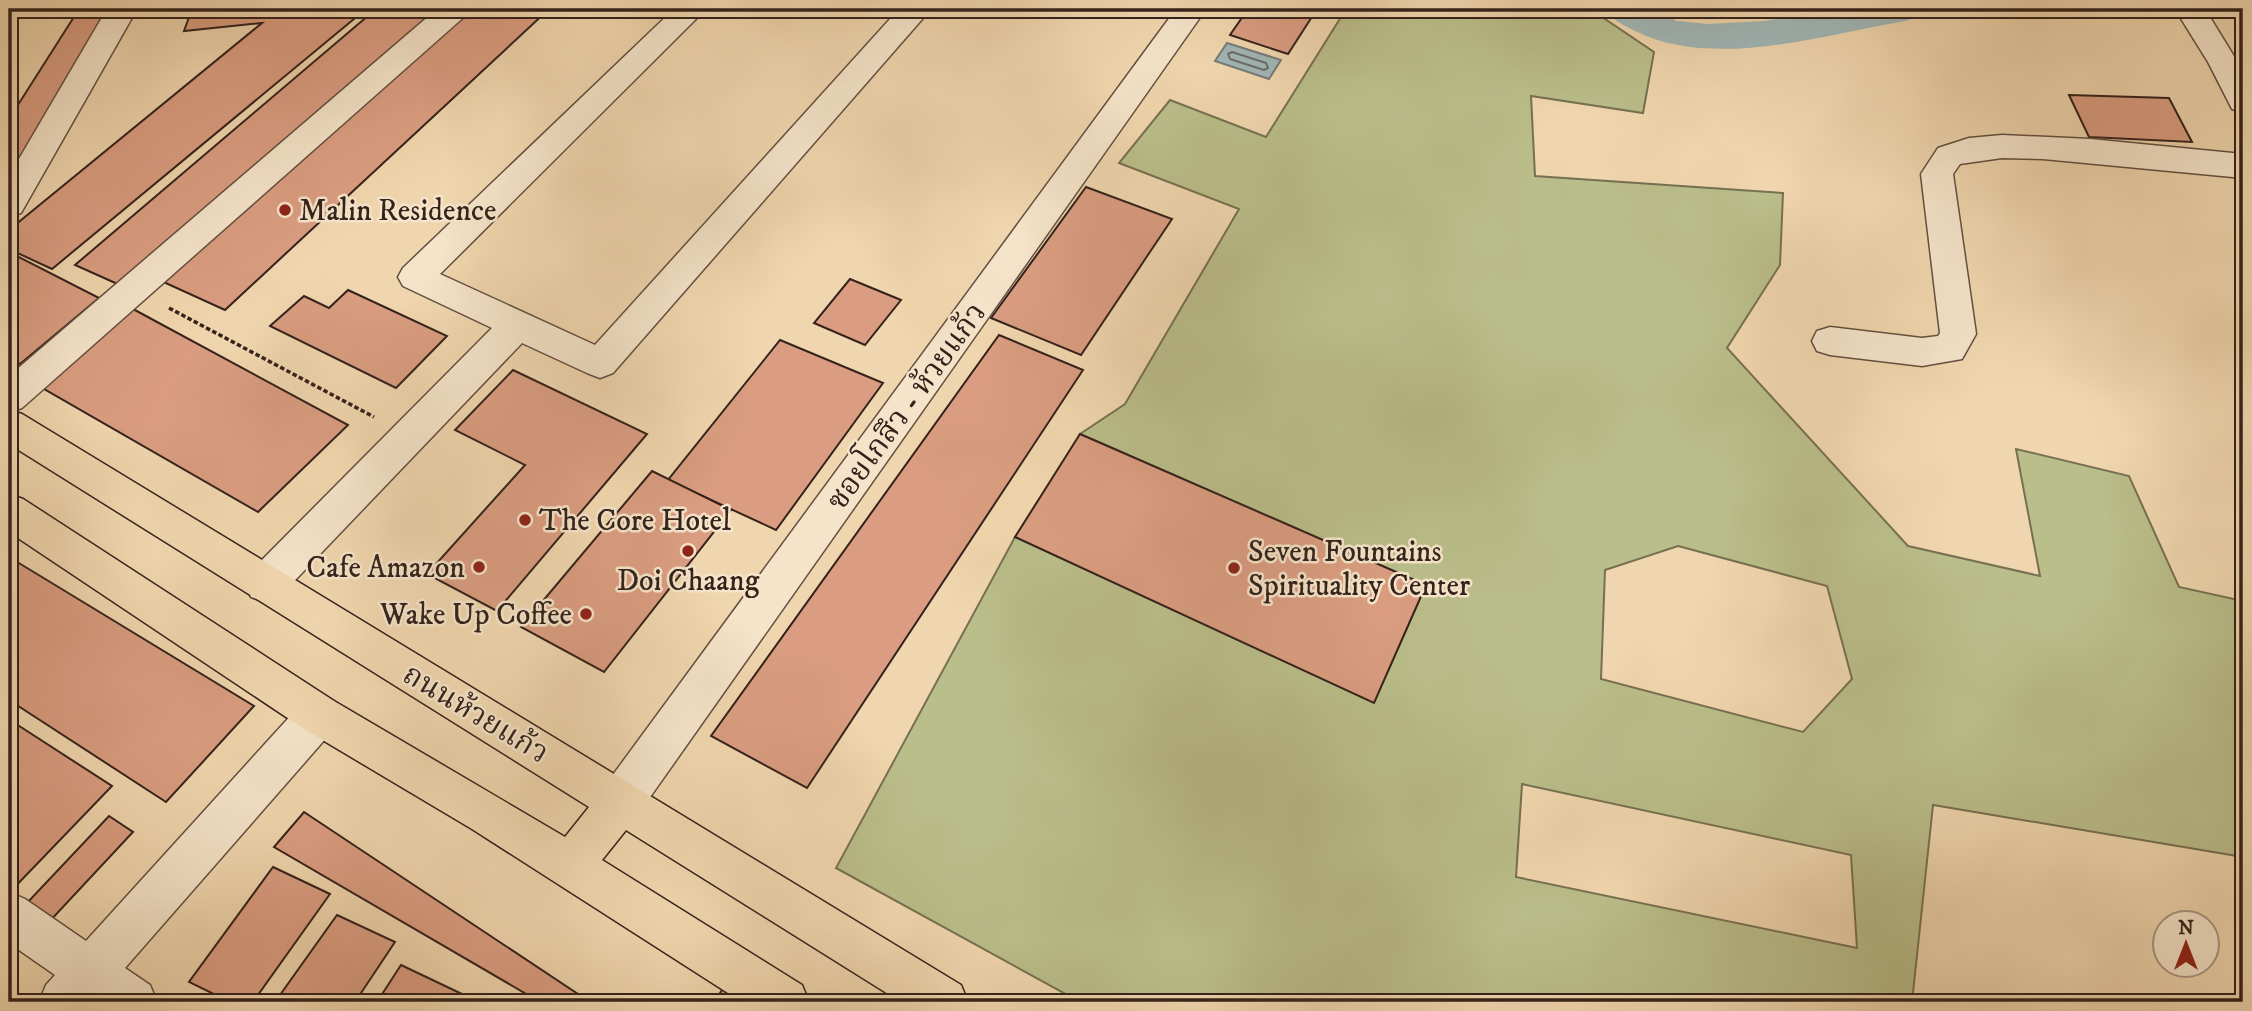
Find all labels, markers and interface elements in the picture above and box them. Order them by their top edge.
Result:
place label: Malin Residence [299,193,496,230]
marker: Malin Residence [277,202,293,218]
street label: ซอยโกสึว - ห้วยแก้ว [816,293,995,518]
place label: The Core Hotel [539,503,731,540]
marker: The Core Hotel [517,512,533,528]
place label: Seven Fountains Spirituality Center [1248,534,1470,605]
marker: Doi Chaang [680,543,696,559]
place label: Cafe Amazon [306,550,465,587]
marker: Cafe Amazon [471,559,487,575]
marker: Seven Fountains Spirituality Center [1226,560,1242,576]
place label: Doi Chaang [617,563,760,600]
place label: Wake Up Coffee [379,597,572,634]
marker: Wake Up Coffee [578,606,594,622]
street label: ถนนห้วยแก้ว [396,656,555,772]
north arrow [2150,909,2220,979]
text: N [2178,917,2194,940]

